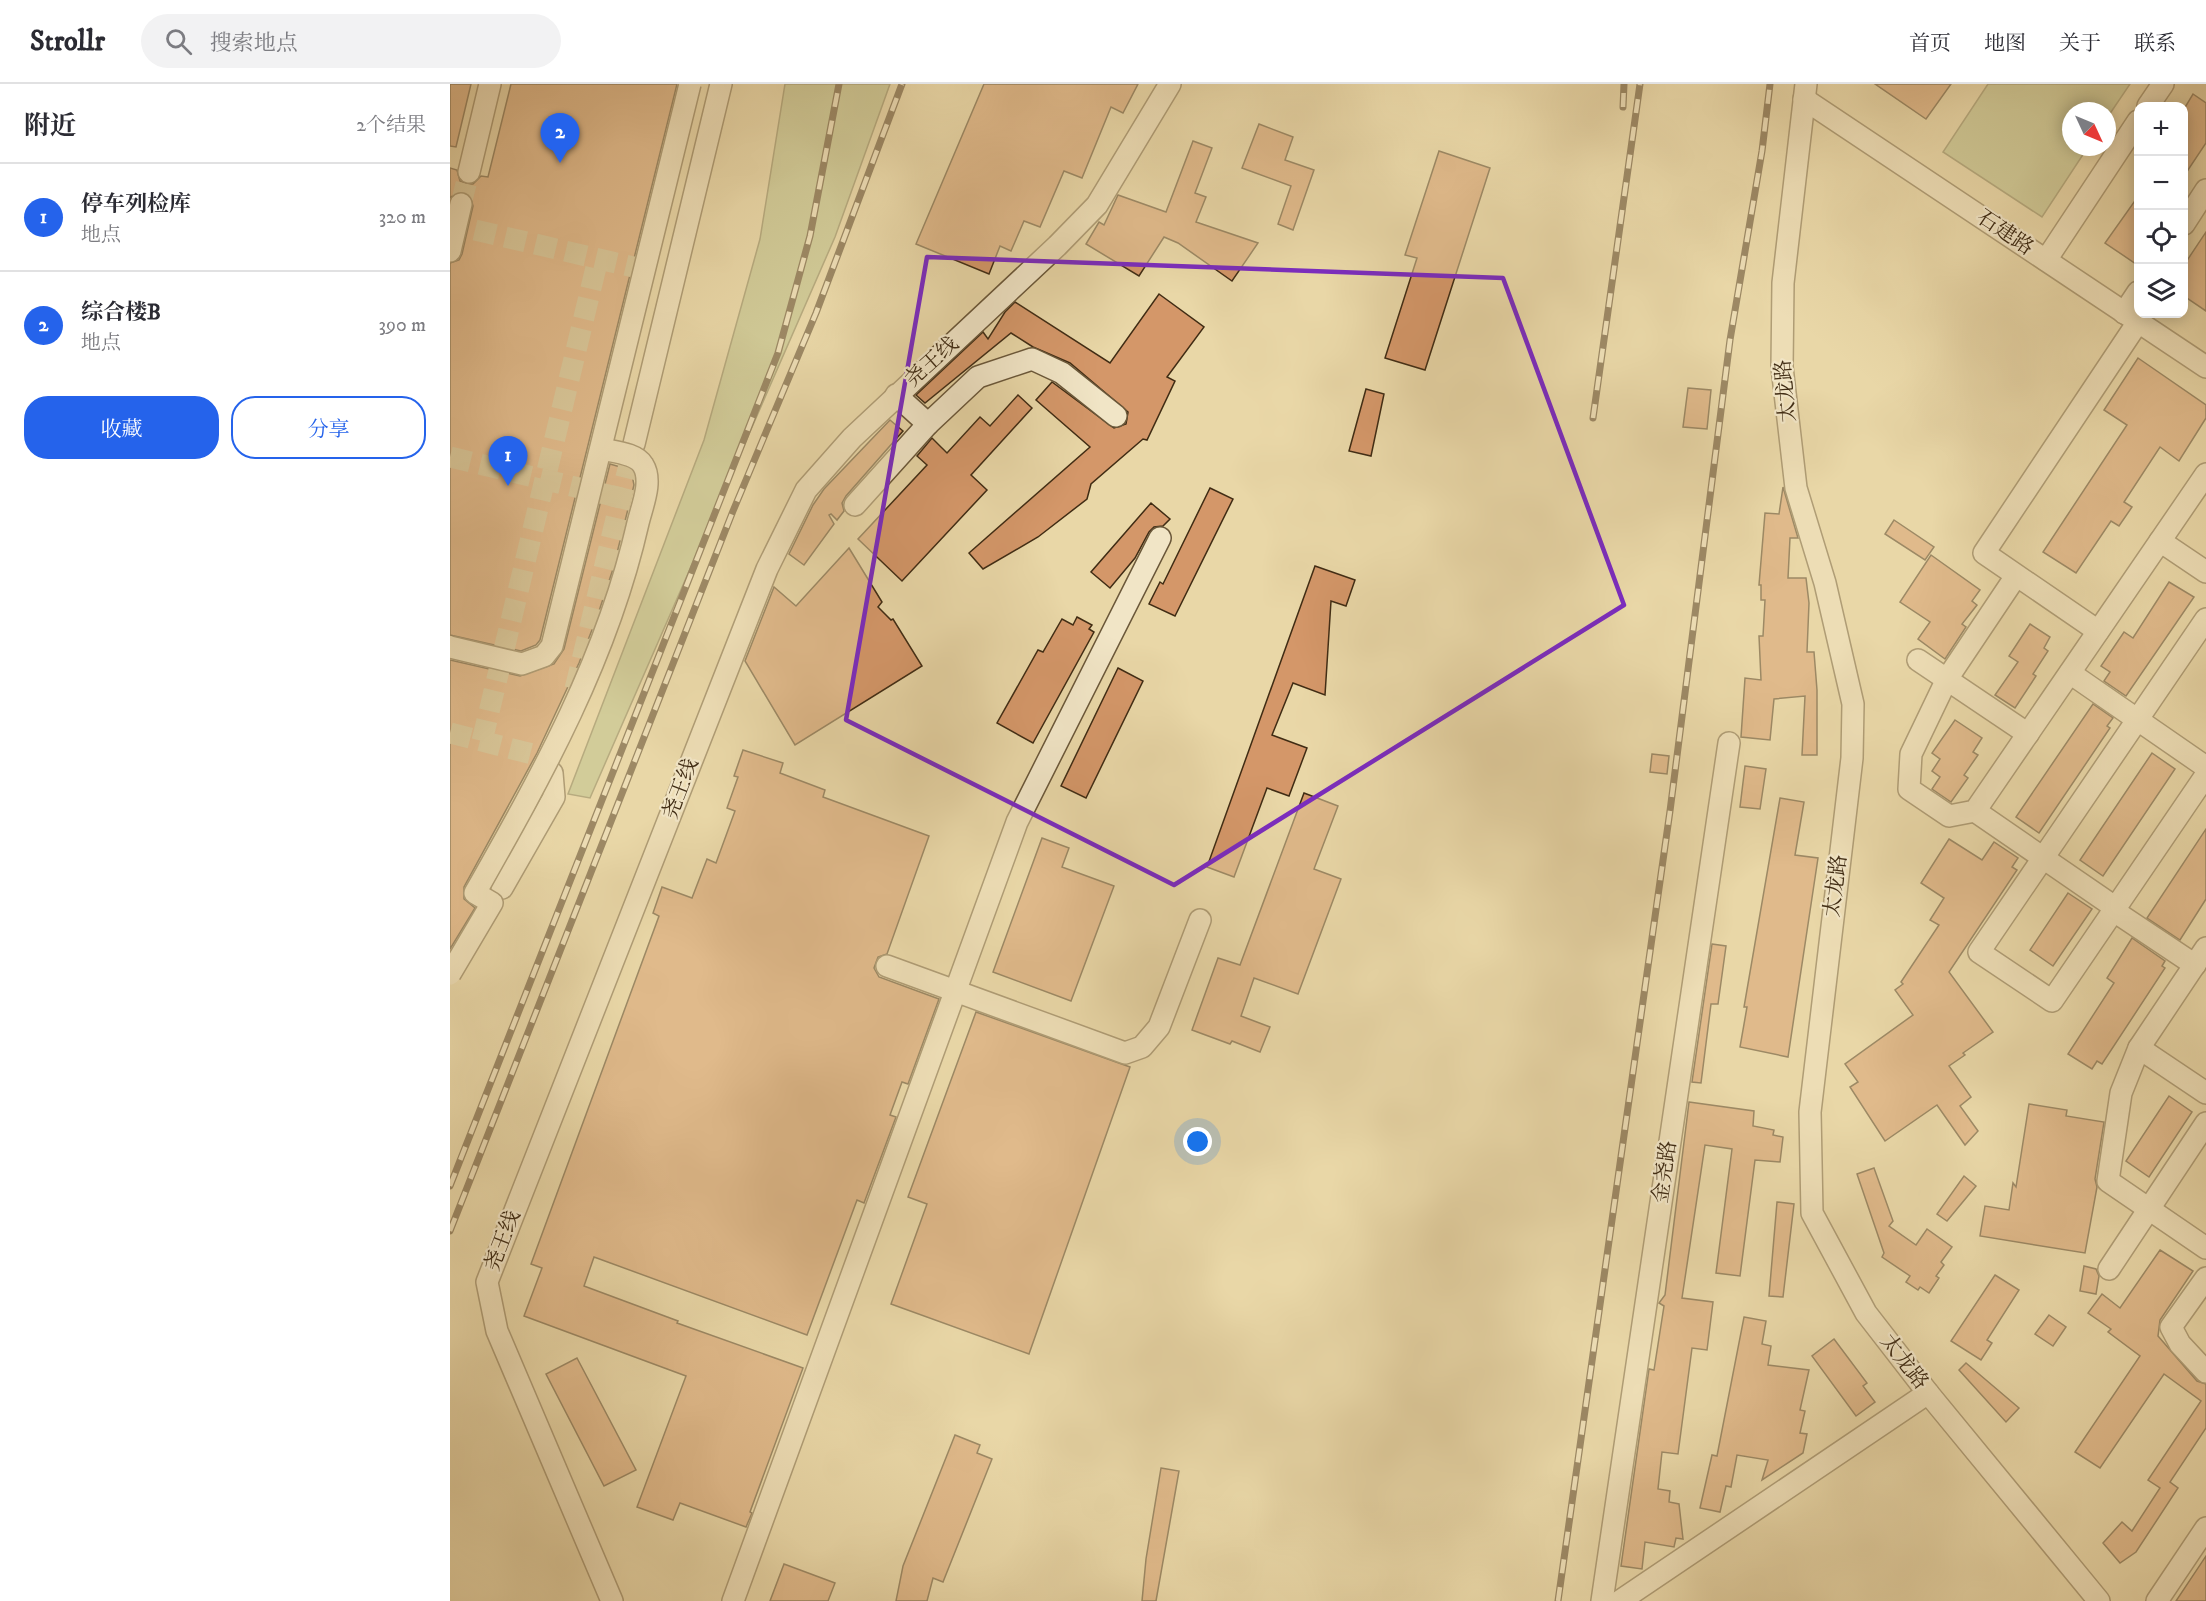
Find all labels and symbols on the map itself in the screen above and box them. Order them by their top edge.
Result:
north arrow [2062,102,2116,156]
pin: 2 [540,113,580,163]
street label: 石建路 [1972,205,2038,261]
street label: 尧王线 [900,331,964,393]
street label: 太龙路 [1770,358,1802,424]
pin: 1 [488,436,528,486]
street label: 尧王线 [658,755,704,823]
street label: 太龙路 [1819,853,1853,919]
your location [1183,1127,1212,1156]
street label: 金尧路 [1648,1139,1682,1205]
street label: 尧王线 [480,1207,526,1275]
street label: 太龙路 [1874,1329,1934,1395]

